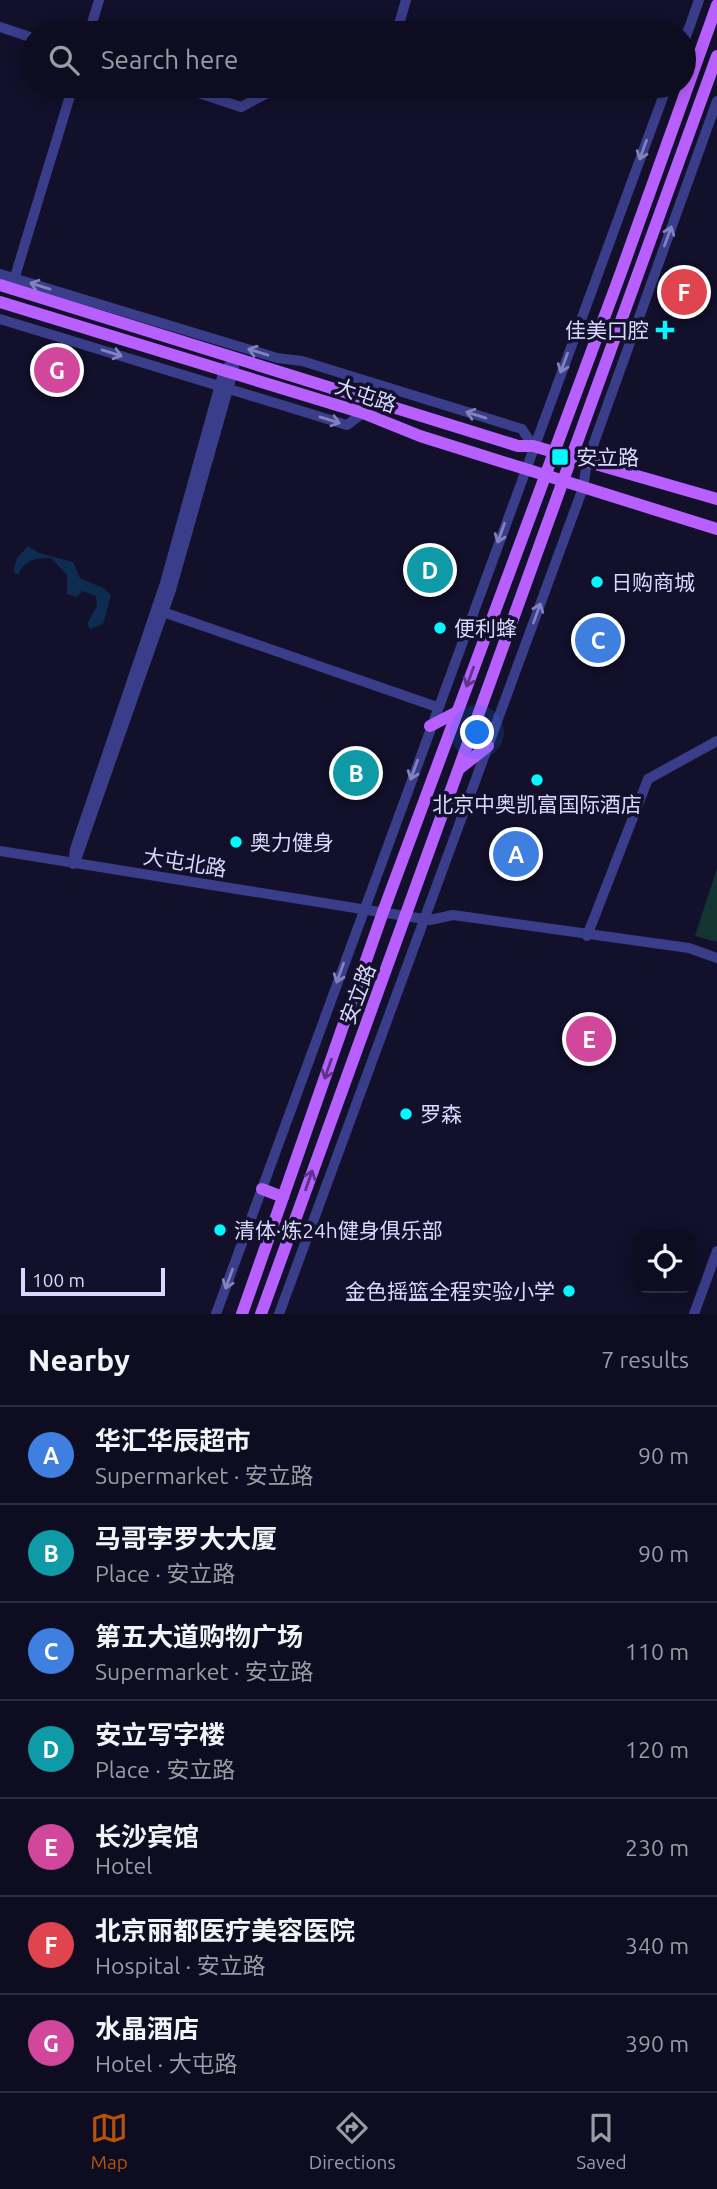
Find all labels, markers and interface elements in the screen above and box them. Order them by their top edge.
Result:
search box [21,21,696,98]
icon: search [45,41,83,79]
text: Search here [101,45,238,74]
one-way arrow [636,138,649,160]
one-way arrow [663,226,675,248]
pin: F [661,266,707,318]
one-way arrow [29,278,51,291]
place label: 佳美口腔 [565,318,649,342]
marker: 佳美口腔 [655,320,675,340]
pin: G [34,344,80,396]
one-way arrow [247,344,269,357]
one-way arrow [101,347,123,360]
one-way arrow [556,351,569,373]
street label: 大屯路 [332,373,400,417]
one-way arrow [465,407,487,420]
one-way arrow [318,415,340,427]
place label: 安立路 [576,445,639,469]
marker: 安立路 [550,447,570,467]
one-way arrow [494,522,506,543]
pin: D [407,544,453,596]
place label: 日购商城 [611,570,695,594]
marker: 日购商城 [589,574,605,590]
one-way arrow [532,603,545,625]
pin: C [575,614,621,666]
place label: 便利蜂 [454,616,517,640]
marker: 便利蜂 [432,620,448,636]
one-way arrow [462,666,475,688]
your location [460,715,494,749]
pin: B [333,747,379,799]
one-way arrow [407,758,419,780]
marker: 北京中奥凯富国际酒店 [529,772,545,788]
place label: 北京中奥凯富国际酒店 [432,792,642,816]
pin: A [493,828,539,880]
place label: 奥力健身 [250,830,334,854]
marker: 奥力健身 [228,834,244,850]
street label: 大屯北路 [142,844,228,880]
street label: 安立路 [335,960,379,1028]
one-way arrow [333,962,346,984]
pin: E [566,1013,612,1065]
one-way arrow [321,1058,333,1080]
place label: 罗森 [420,1102,462,1126]
marker: 罗森 [398,1106,414,1122]
one-way arrow [304,1170,316,1192]
place label: 清体·炼24h健身俱乐部 [234,1218,443,1242]
marker: 清体·炼24h健身俱乐部 [212,1222,228,1238]
map controls [633,1230,696,1293]
button: locate [633,1230,696,1293]
scale bar [21,1265,164,1297]
one-way arrow [222,1268,234,1290]
text: 100 m [32,1269,85,1291]
place label: 金色摇篮全程实验小学 [345,1279,555,1303]
marker: 金色摇篮全程实验小学 [561,1283,577,1299]
text: Nearby [28,1343,130,1377]
text: 7 results [601,1347,689,1372]
text: 华汇华辰超市 [95,1426,251,1455]
text: A [43,1443,59,1468]
text: 90 m [638,1443,689,1468]
text: Supermarket · 安立路 [95,1463,314,1488]
text: 马哥孛罗大大厦 [95,1524,277,1553]
text: B [43,1541,59,1566]
text: 90 m [638,1541,689,1566]
text: Place · 安立路 [95,1561,235,1586]
text: 第五大道购物广场 [95,1622,303,1651]
text: C [44,1639,58,1664]
text: 110 m [625,1639,689,1664]
text: Supermarket · 安立路 [95,1659,314,1684]
text: 安立写字楼 [95,1720,225,1749]
text: D [43,1737,59,1762]
text: 120 m [625,1737,689,1762]
text: Place · 安立路 [95,1757,235,1782]
text: 长沙宾馆 [95,1822,199,1851]
text: E [44,1835,58,1860]
text: 230 m [625,1835,689,1860]
text: Hotel [95,1853,152,1878]
text: 北京丽都医疗美容医院 [95,1916,355,1945]
text: F [45,1933,57,1958]
text: 340 m [625,1933,689,1958]
text: Hospital · 安立路 [95,1953,266,1978]
text: 水晶酒店 [95,2014,199,2043]
text: G [43,2031,59,2056]
text: 390 m [625,2031,689,2056]
text: Hotel · 大屯路 [95,2051,237,2076]
tab: Map [90,2109,128,2173]
tab: Directions [309,2109,396,2173]
tab: Saved [576,2109,627,2173]

